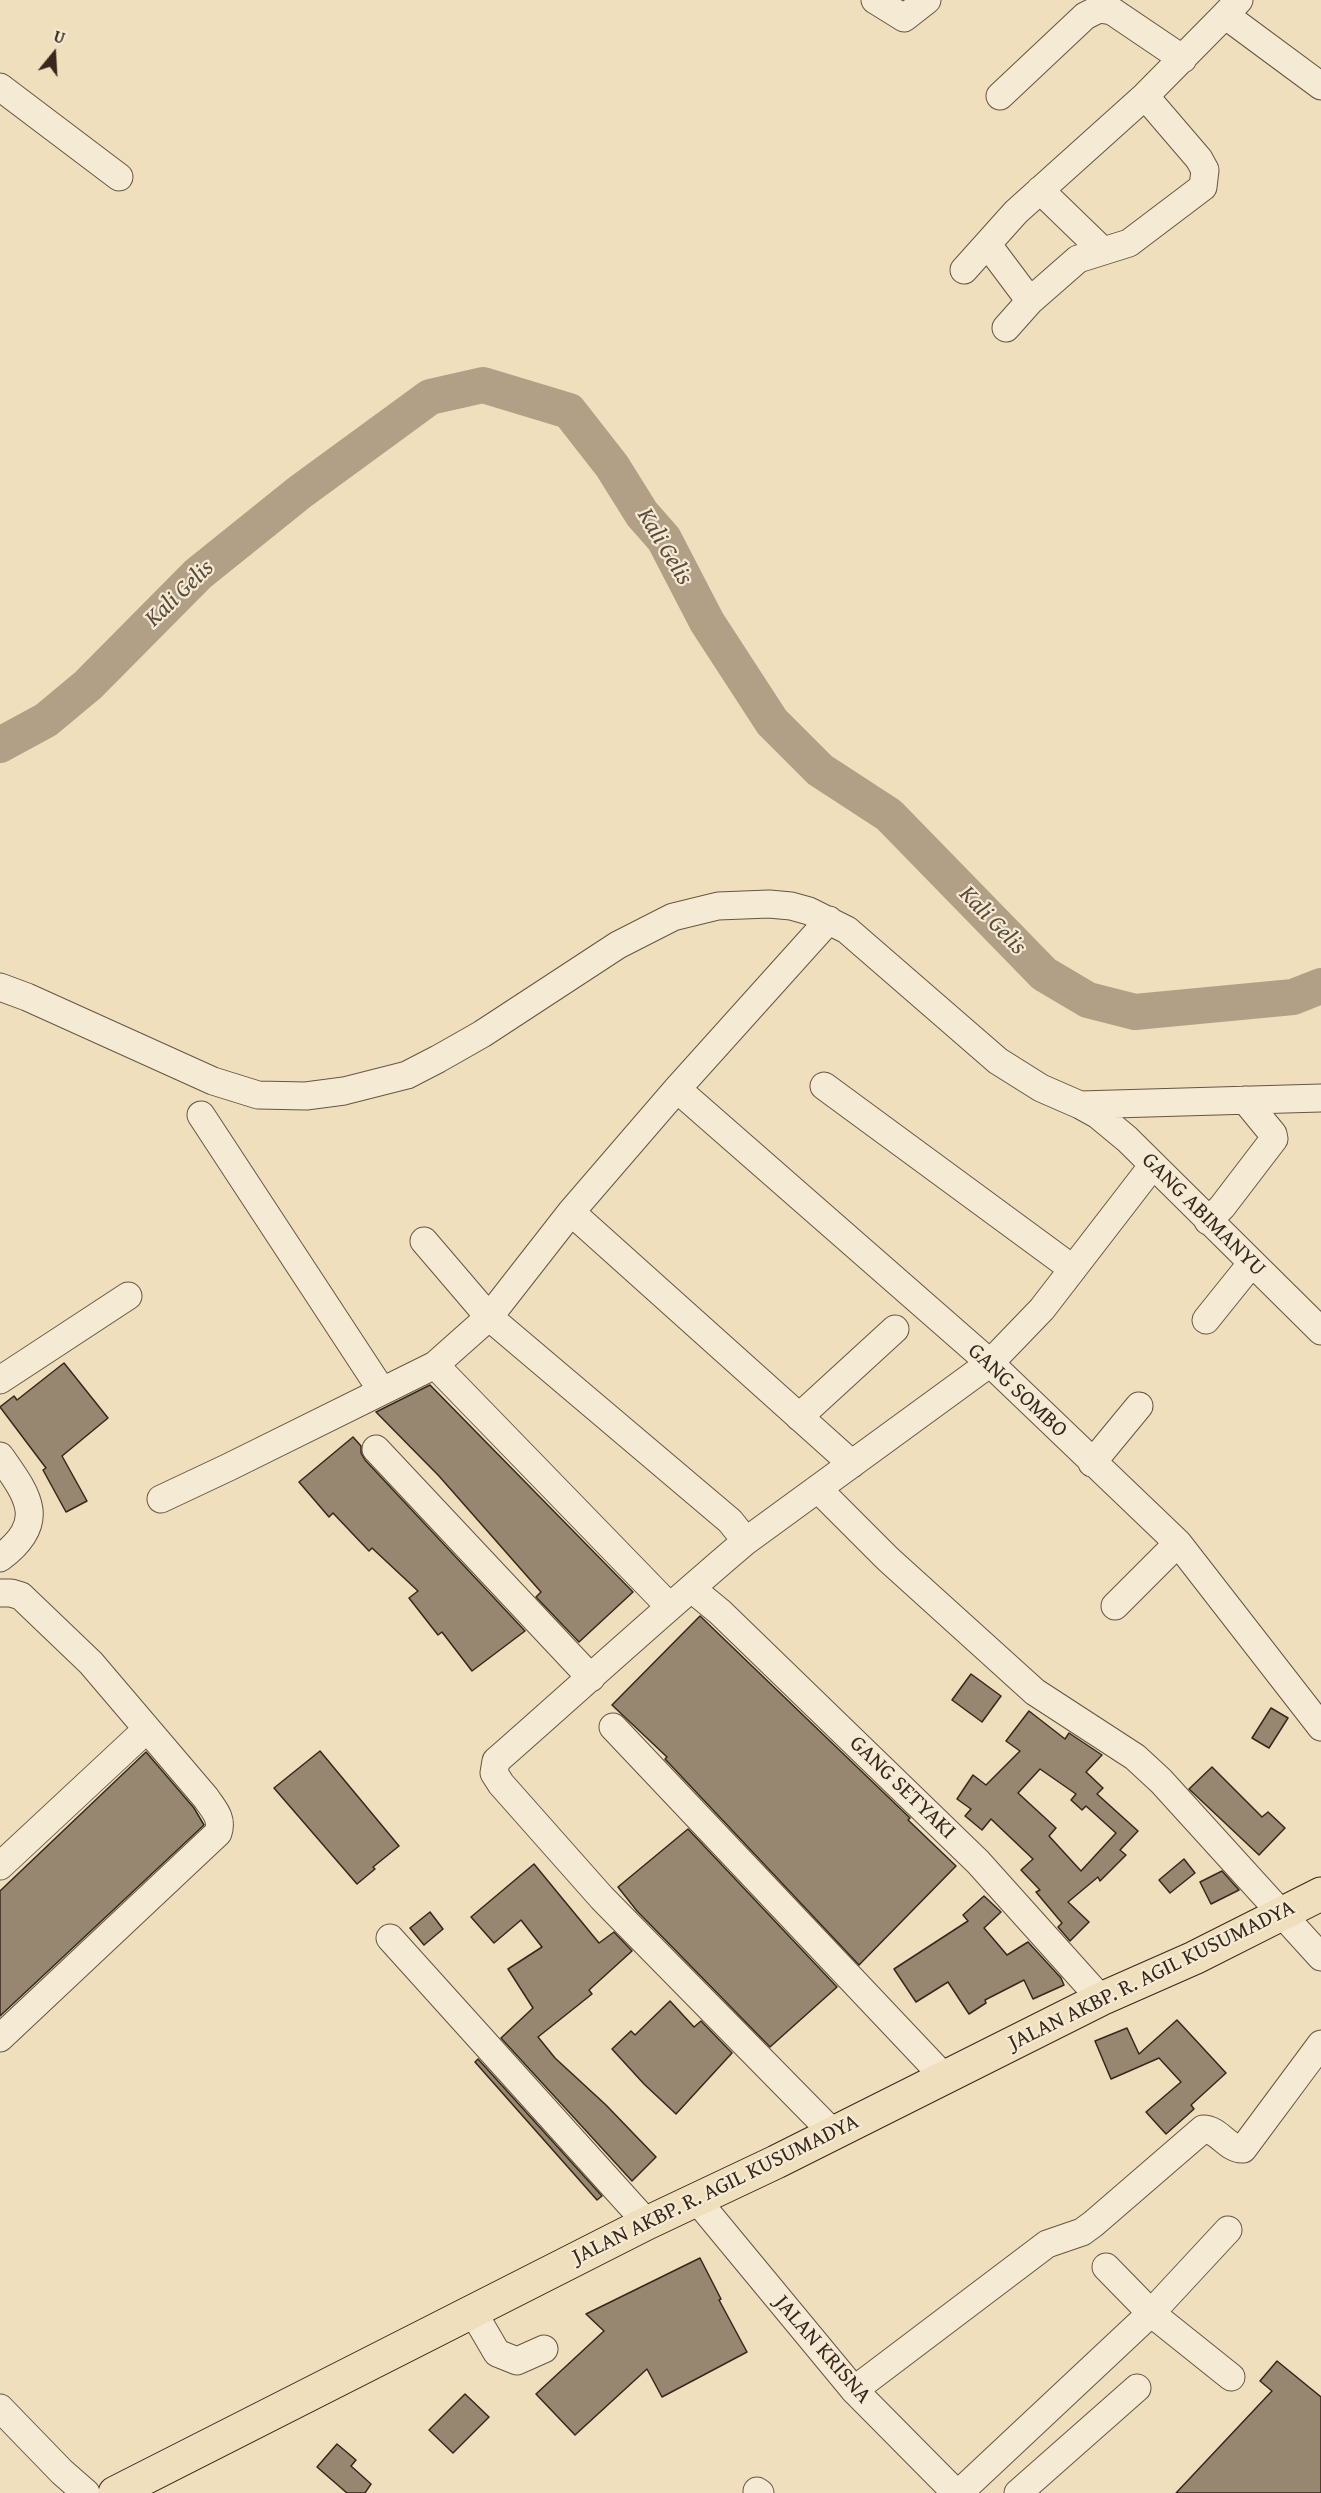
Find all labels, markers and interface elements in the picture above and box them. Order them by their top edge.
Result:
north arrow [24,24,84,84]
text: U [51,24,68,50]
water label: Kali Gelis [630,503,698,591]
water label: Kali Gelis [140,554,220,634]
water label: Kali Gelis [952,881,1032,961]
street label: GANG ABIMANYU [1135,1147,1271,1283]
street label: GANG SOMBO [962,1338,1072,1444]
street label: GANG SETYAKI [843,1731,961,1845]
street label: JALAN AKBP. R. AGIL KUSUMADYA [1005,1895,1299,2057]
street label: JALAN AKBP. R. AGIL KUSUMADYA [569,2109,863,2271]
street label: JALAN KRISNA [768,2291,876,2409]

